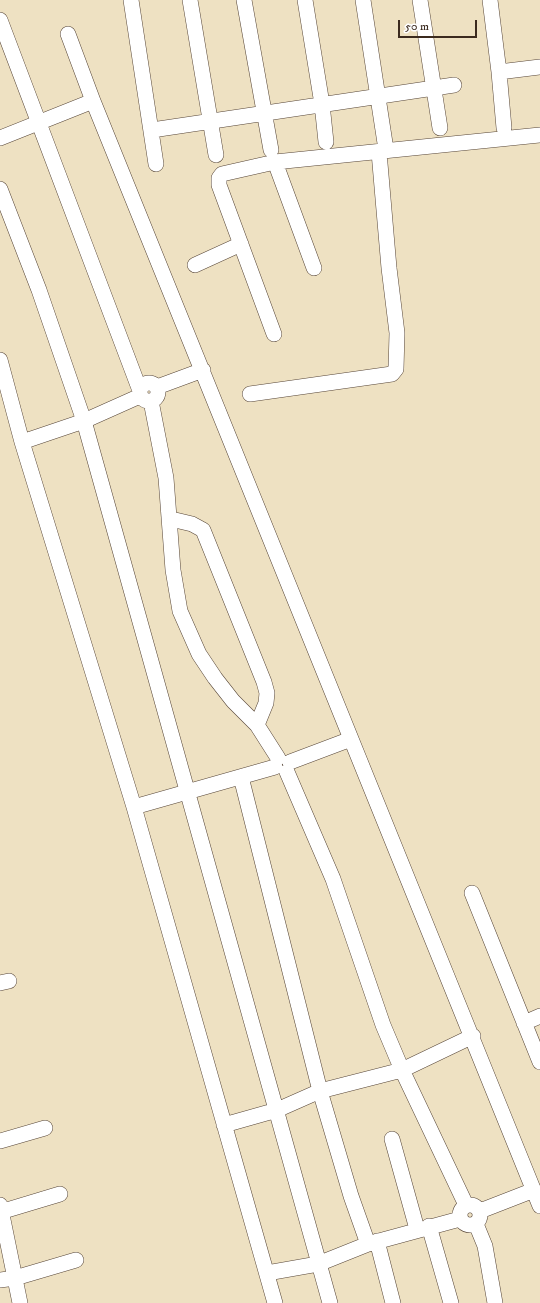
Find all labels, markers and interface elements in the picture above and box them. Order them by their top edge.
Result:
scale bar [400,12,479,38]
text: 50 m [405,19,429,34]

